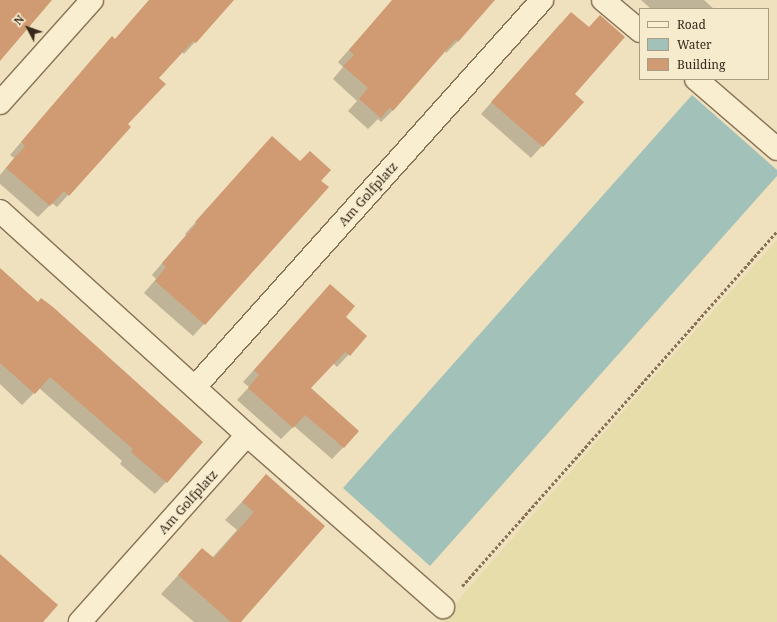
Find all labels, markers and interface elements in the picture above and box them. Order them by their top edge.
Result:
north arrow [8,8,48,48]
legend [639,8,769,80]
text: N [10,12,27,28]
text: Road [677,16,706,33]
text: Water [677,36,712,53]
text: Building [677,56,725,73]
street label: Am Golfplatz [335,159,401,229]
street label: Am Golfplatz [155,467,221,537]

